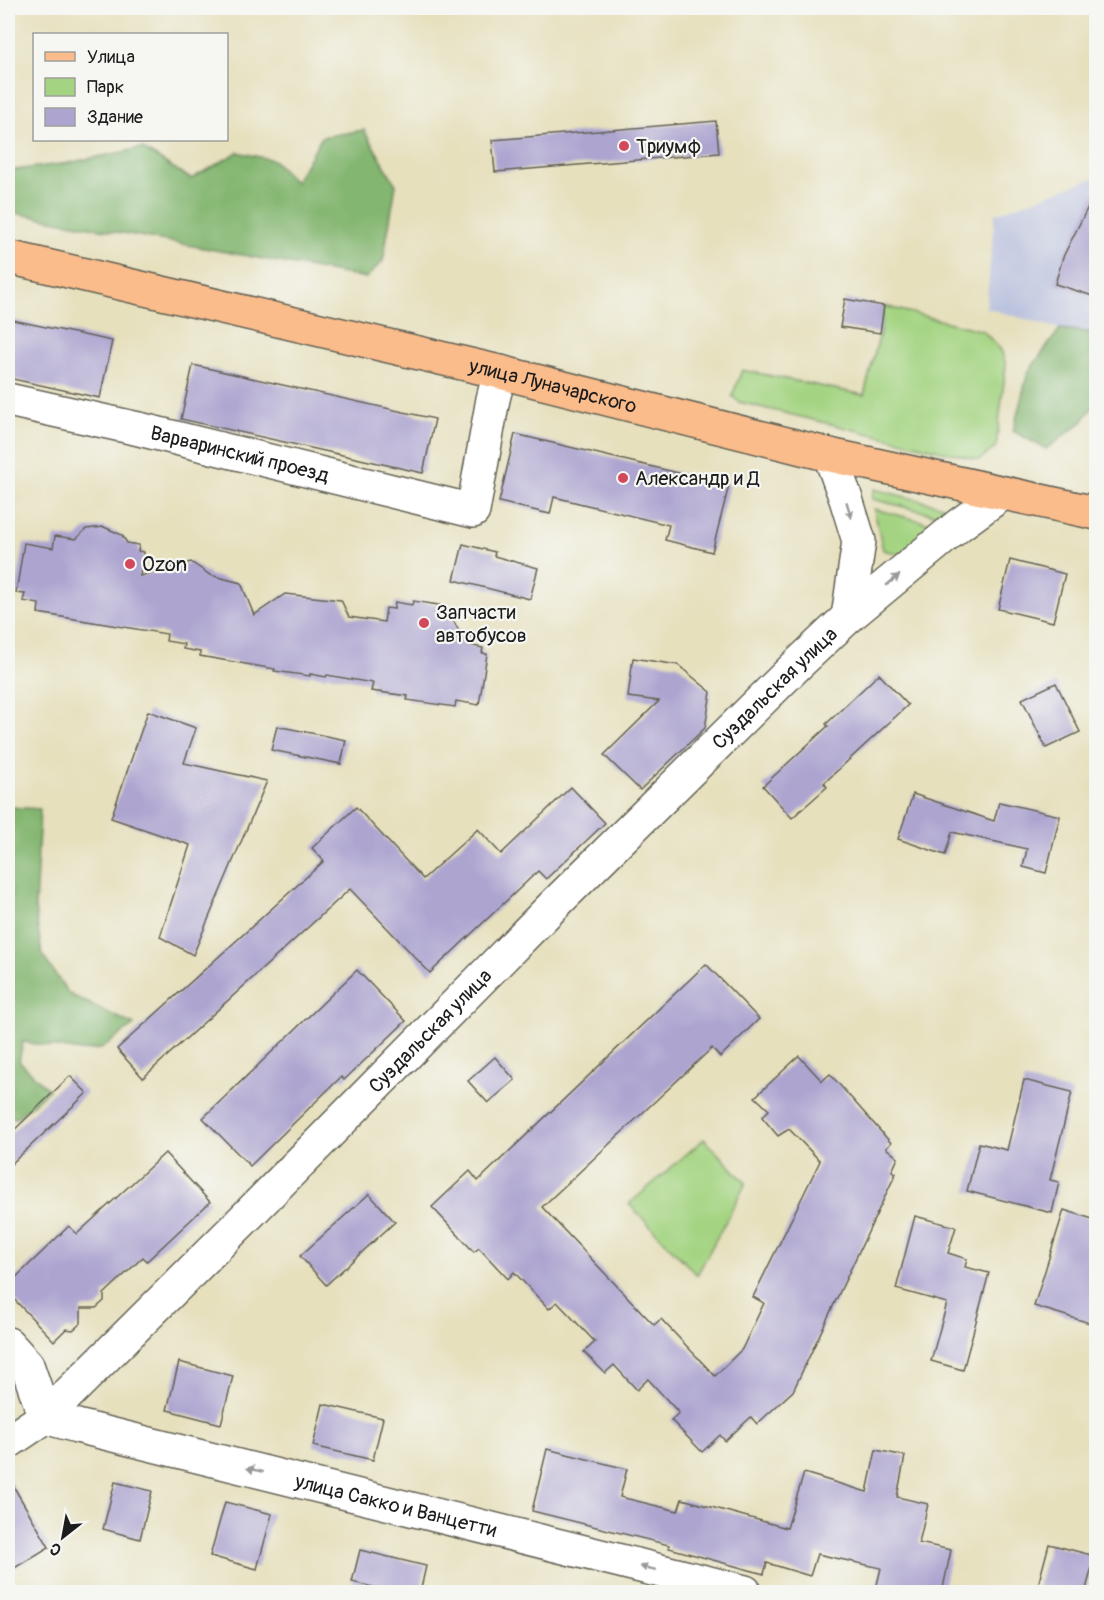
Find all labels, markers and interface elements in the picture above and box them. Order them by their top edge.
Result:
legend [33,33,228,141]
text: Улица [87,46,135,69]
text: Парк [87,76,124,99]
text: Здание [87,106,143,129]
place label: Триумф [636,134,701,159]
marker: Триумф [617,139,631,153]
street label: улица Луначарского [466,353,640,419]
street label: Варваринский проезд [148,420,331,488]
place label: Александр и Д [635,466,760,491]
marker: Александр и Д [616,471,630,485]
one-way arrow [845,502,854,520]
place label: Ozon [142,552,187,577]
marker: Ozon [123,557,137,571]
one-way arrow [885,573,901,586]
place label: Запчасти автобусов [436,600,527,648]
marker: Запчасти автобусов [417,616,431,630]
street label: Суздальская улица [707,622,843,755]
street label: Суздальская улица [363,964,497,1099]
one-way arrow [246,1464,264,1474]
street label: улица Сакко и Ванцетти [292,1468,499,1543]
north arrow [33,1507,93,1567]
text: С [46,1538,65,1560]
one-way arrow [638,1563,656,1572]

